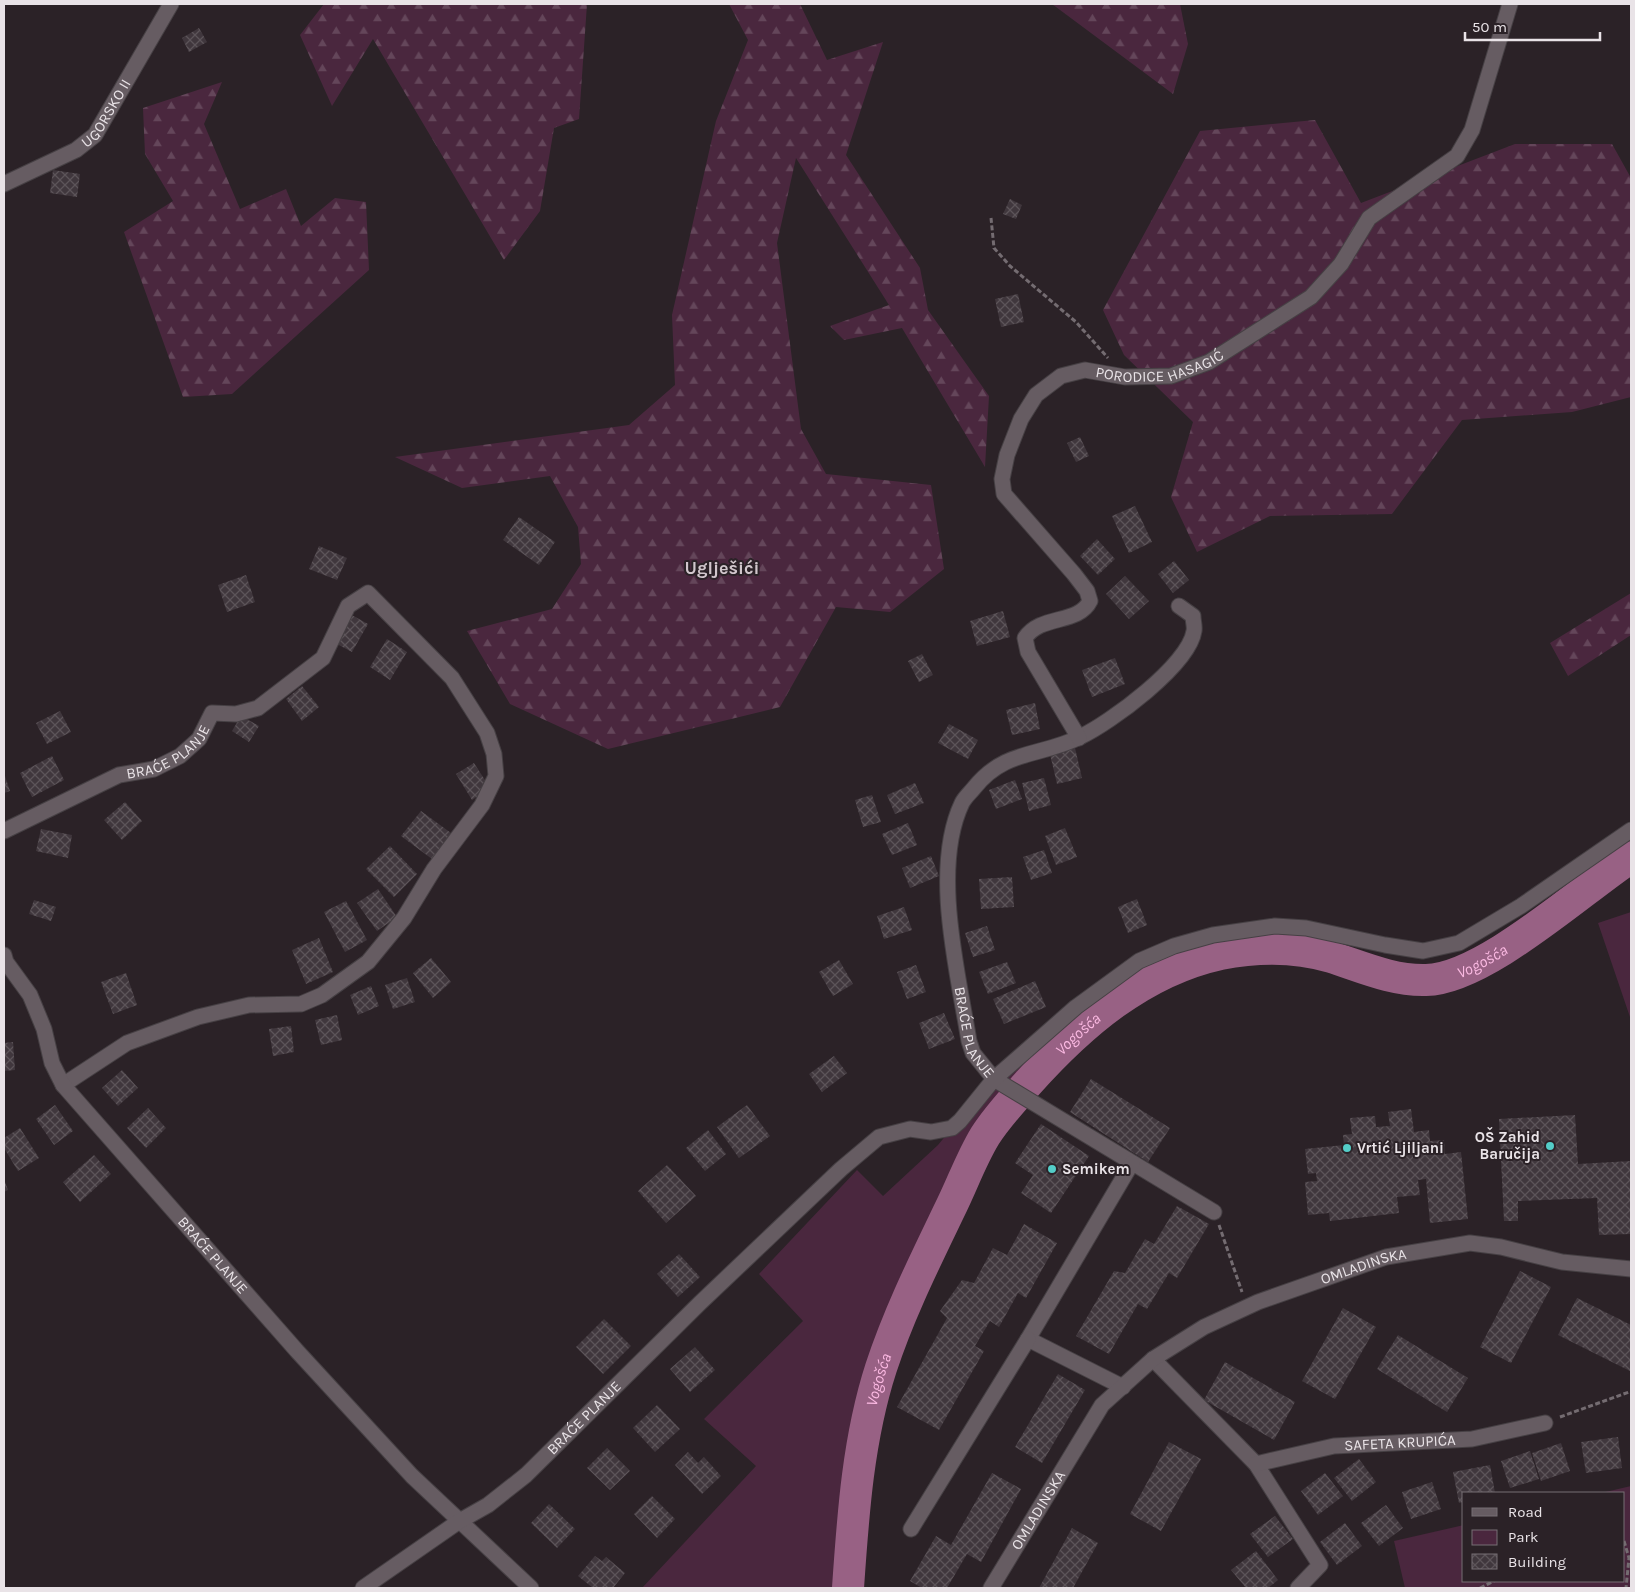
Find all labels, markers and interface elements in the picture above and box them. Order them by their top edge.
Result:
scale bar [1465,10,1600,42]
text: 50 m [1472,18,1507,36]
street label: UGORSKO II [78,76,135,151]
street label: PORODICE HASAGIĆ [1094,346,1227,386]
district label: Uglješići [685,557,759,579]
street label: BRAĆE PLANJE [125,722,214,783]
water label: Vogošća [1454,940,1511,982]
street label: BRAĆE PLANJE [950,985,998,1081]
water label: Vogošća [1051,1008,1104,1059]
place label: OŠ Zahid Baručija [1475,1126,1540,1163]
place label: Vrtić Ljiljani [1357,1139,1444,1157]
marker: OŠ Zahid Baručija [1544,1140,1556,1152]
marker: Vrtić Ljiljani [1341,1142,1353,1154]
place label: Semikem [1062,1160,1130,1178]
marker: Semikem [1046,1163,1058,1175]
street label: BRAĆE PLANJE [174,1213,251,1298]
street label: OMLADINSKA [1318,1245,1408,1288]
water label: Vogošća [861,1350,895,1408]
street label: BRAĆE PLANJE [543,1377,625,1458]
street label: SAFETA KRUPIĆA [1344,1431,1456,1454]
street label: OMLADINSKA [1007,1467,1069,1553]
legend [1462,1492,1625,1582]
text: Road [1508,1503,1543,1521]
text: Park [1508,1528,1538,1546]
text: Building [1508,1553,1566,1571]

